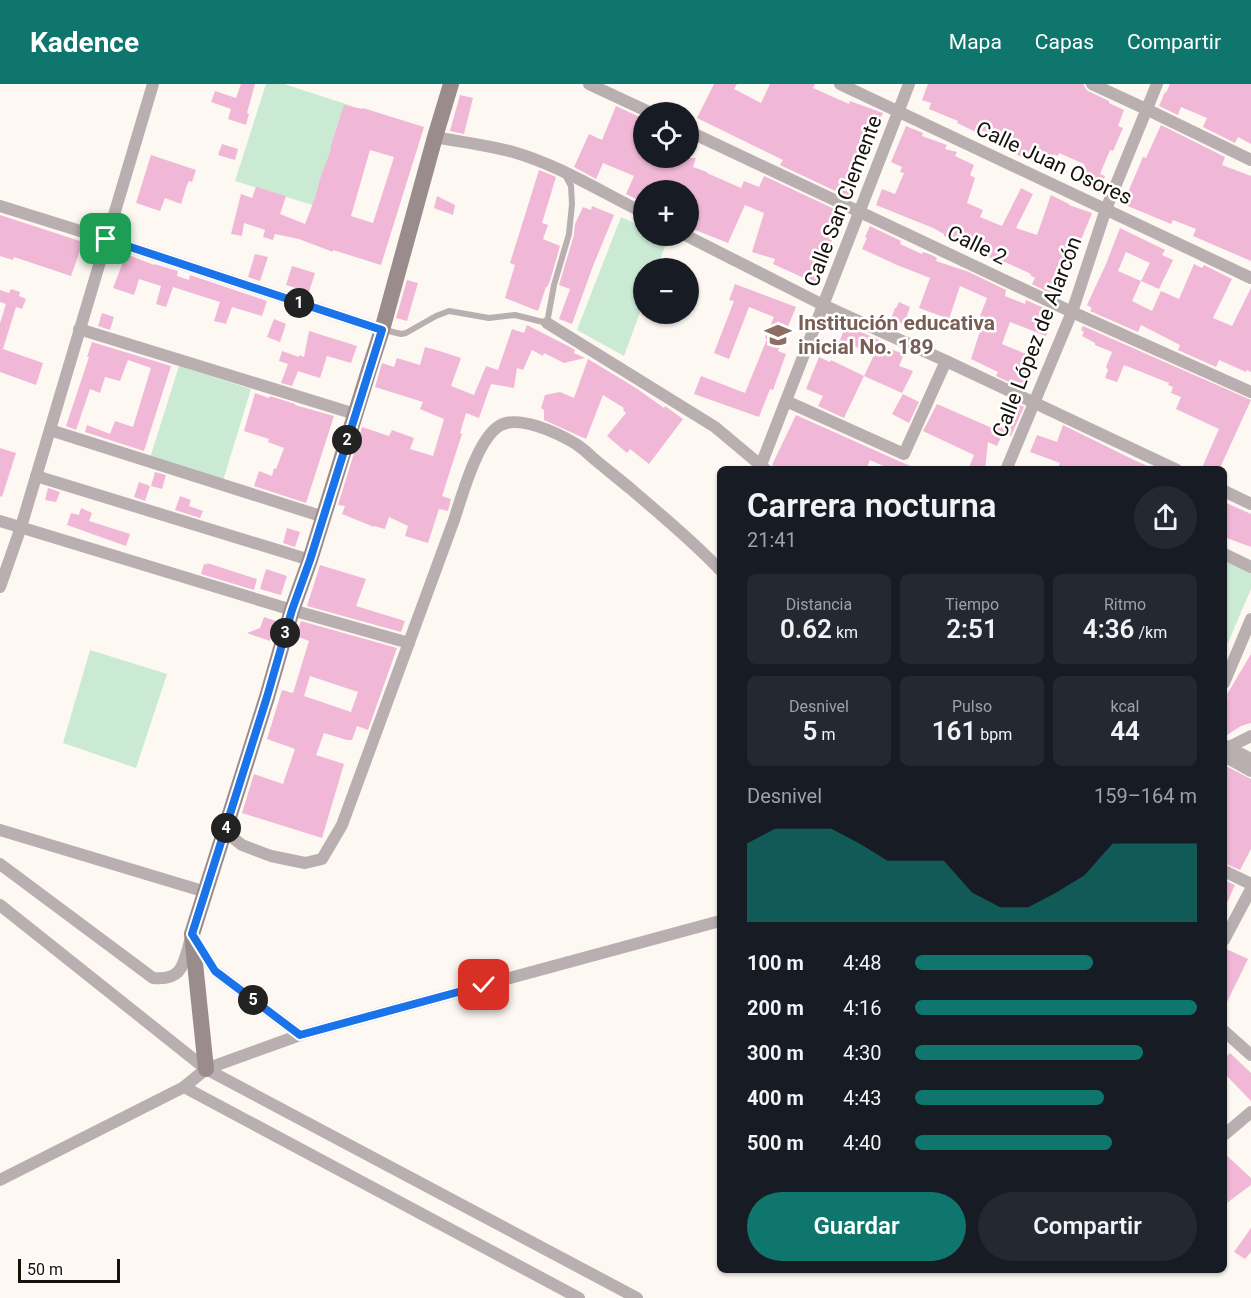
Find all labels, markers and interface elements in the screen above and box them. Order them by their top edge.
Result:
text: Kadence [30,26,139,59]
text: Mapa [949,30,1002,54]
text: Capas [1035,30,1094,54]
text: Compartir [1127,30,1221,54]
map controls [633,102,699,324]
button: locate [633,102,699,168]
street label: Calle San Clemente [799,112,887,290]
street label: Calle Juan Osores [972,116,1136,210]
button: + [633,180,699,246]
pin [80,213,131,264]
street label: Calle 2 [943,220,1011,270]
icon: arrive [89,222,122,255]
street label: Calle López de Alarcón [988,233,1086,441]
button: − [633,258,699,324]
pin: 1 [284,288,314,318]
text: 1 [294,293,304,312]
place label: Institución educativa inicial No. 189 [798,311,995,359]
school or university icon: Institución educativa inicial No. 189 [763,320,793,350]
pin: 2 [332,425,362,455]
text: 2 [342,430,352,449]
text: Carrera nocturna [747,486,997,525]
button: share [1134,486,1197,549]
text: 21:41 [747,528,797,552]
text: Distancia [786,595,852,614]
text: Tiempo [945,595,999,614]
text: Ritmo [1104,595,1146,614]
text: 0.62 [780,614,832,644]
text: 2:51 [946,614,998,644]
text: 4:36 [1083,614,1134,644]
pin: 3 [270,618,300,648]
text: 3 [280,623,290,642]
text: km [832,623,858,642]
text: /km [1134,623,1167,642]
text: Desnivel [789,697,849,716]
text: Pulso [952,697,992,716]
text: kcal [1111,697,1139,716]
text: 5 [803,716,817,746]
text: 161 [932,716,976,746]
text: 44 [1110,716,1140,746]
text: m [817,725,835,744]
text: bpm [976,725,1012,744]
text: Desnivel [747,784,822,808]
text: 159–164 m [1094,784,1197,808]
pin: 4 [211,813,241,843]
text: 4 [221,818,231,837]
text: 100 m [747,951,804,975]
text: 4:48 [843,951,882,975]
pin [458,959,509,1010]
icon: check [467,968,500,1001]
pin: 5 [238,985,268,1015]
text: 5 [248,990,258,1009]
text: 200 m [747,996,804,1020]
text: 4:16 [843,996,882,1020]
text: 300 m [747,1041,804,1065]
text: 4:30 [843,1041,882,1065]
text: 400 m [747,1086,804,1110]
text: 4:43 [843,1086,882,1110]
text: 500 m [747,1131,804,1155]
text: 4:40 [843,1131,882,1155]
button: Guardar [747,1192,966,1261]
button: Compartir [978,1192,1197,1261]
scale bar [18,1256,120,1284]
text: 50 m [27,1260,63,1279]

